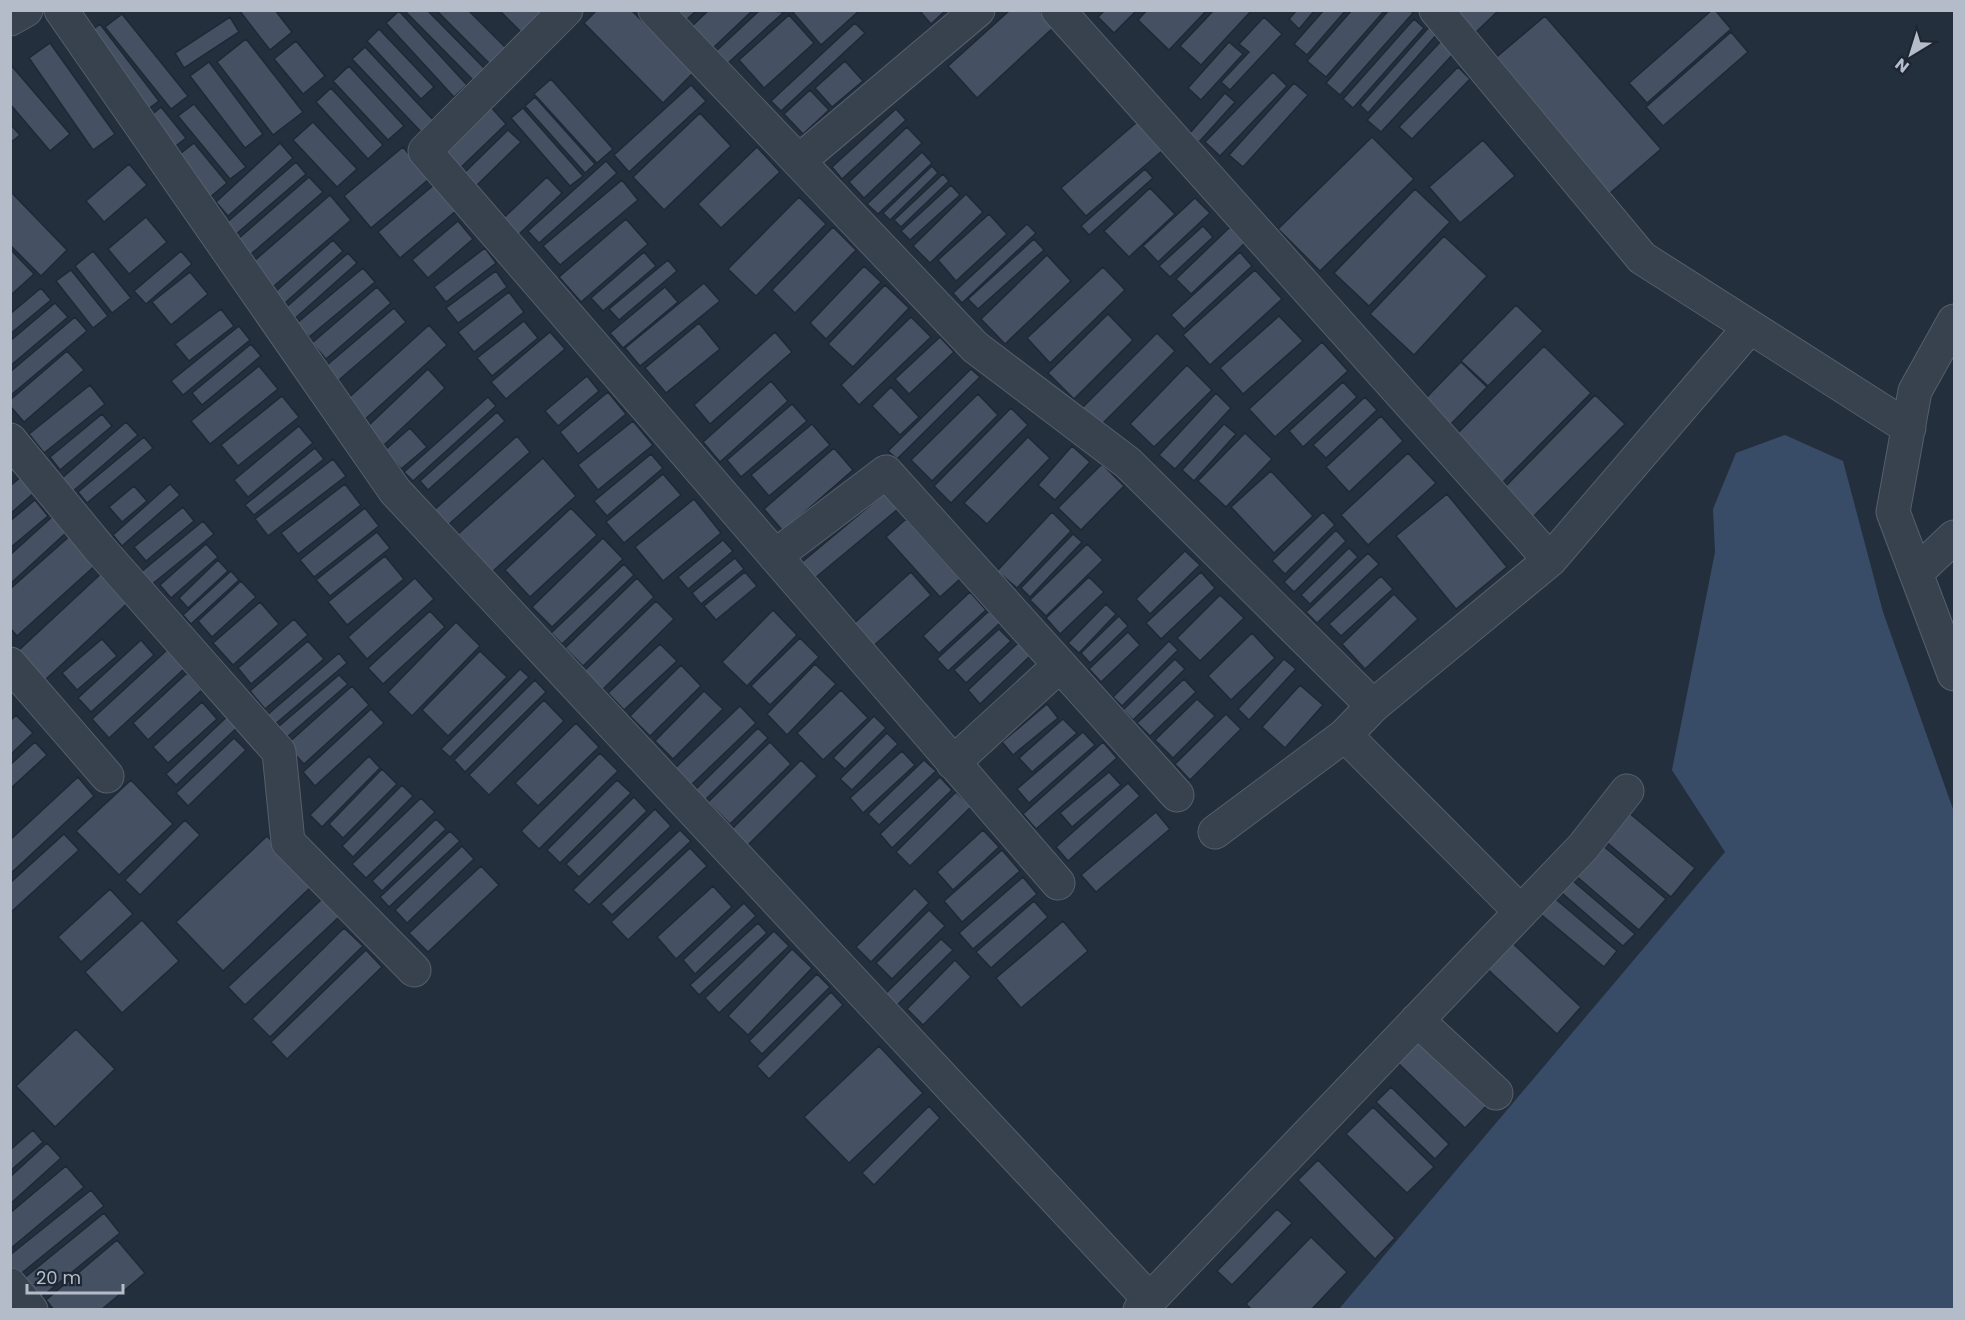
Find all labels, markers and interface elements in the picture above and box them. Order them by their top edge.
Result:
north arrow [1881,24,1941,84]
text: N [1890,53,1914,78]
scale bar [27,1257,123,1295]
text: 20 m [36,1265,81,1290]

